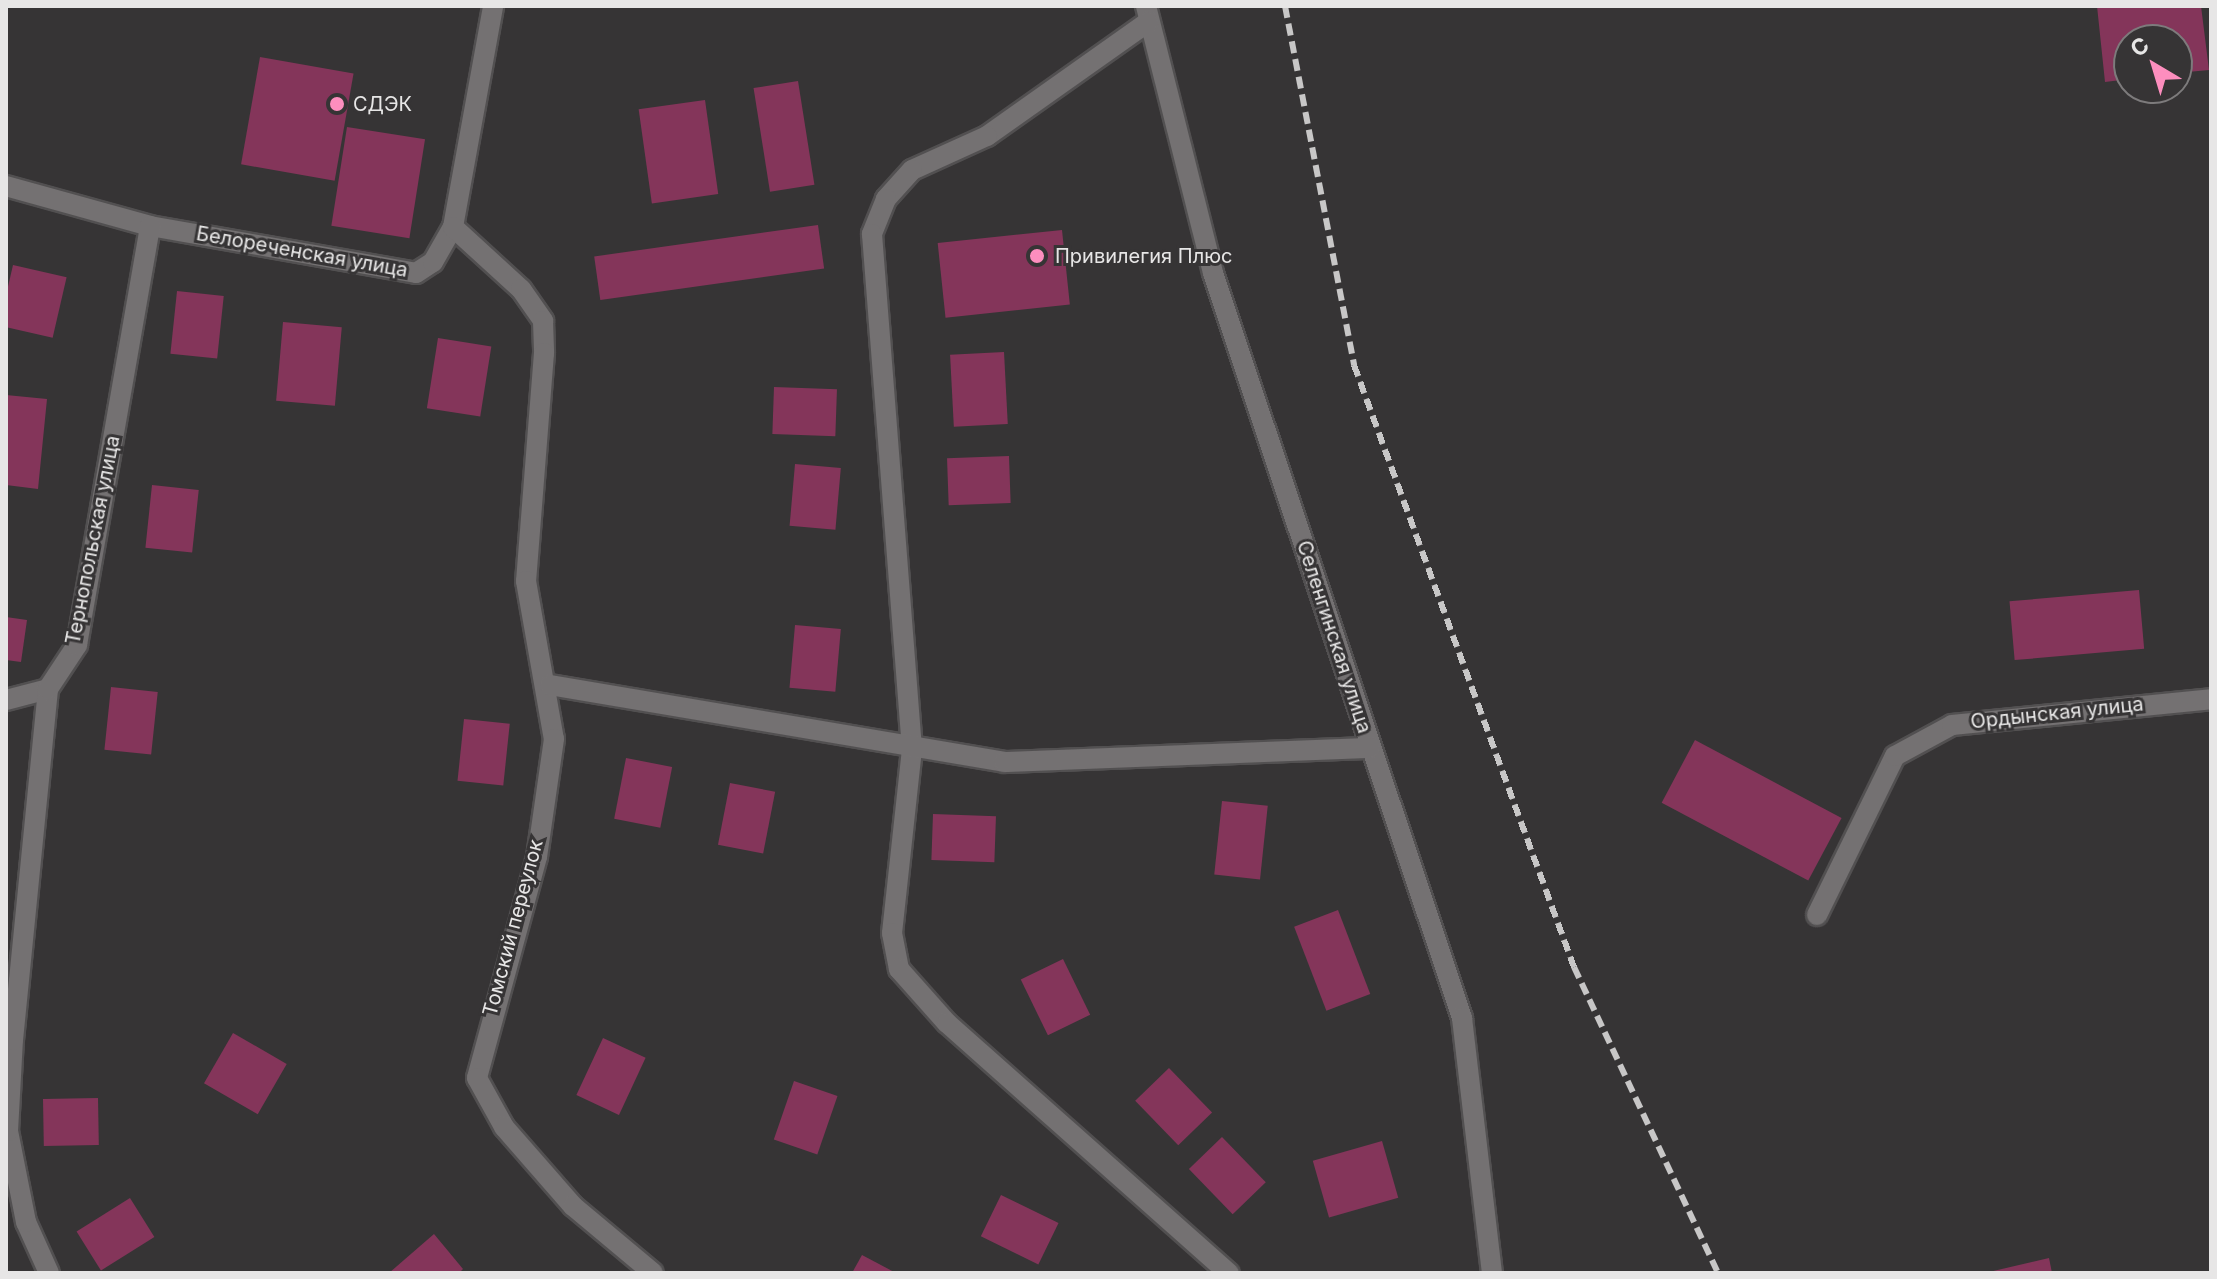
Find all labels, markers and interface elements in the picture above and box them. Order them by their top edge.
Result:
north arrow [2113,24,2193,104]
text: С [2125,31,2154,62]
place label: СДЭК [353,92,412,116]
marker: СДЭК [328,95,346,113]
street label: Белореченская улица [194,222,410,282]
place label: Привилегия Плюс [1055,244,1232,268]
marker: Привилегия Плюс [1026,245,1048,267]
street label: Тернопольская улица [61,433,125,647]
street label: Селенгинская улица [1292,538,1376,736]
street label: Ордынская улица [1969,692,2145,734]
street label: Томский переулок [478,837,548,1019]

